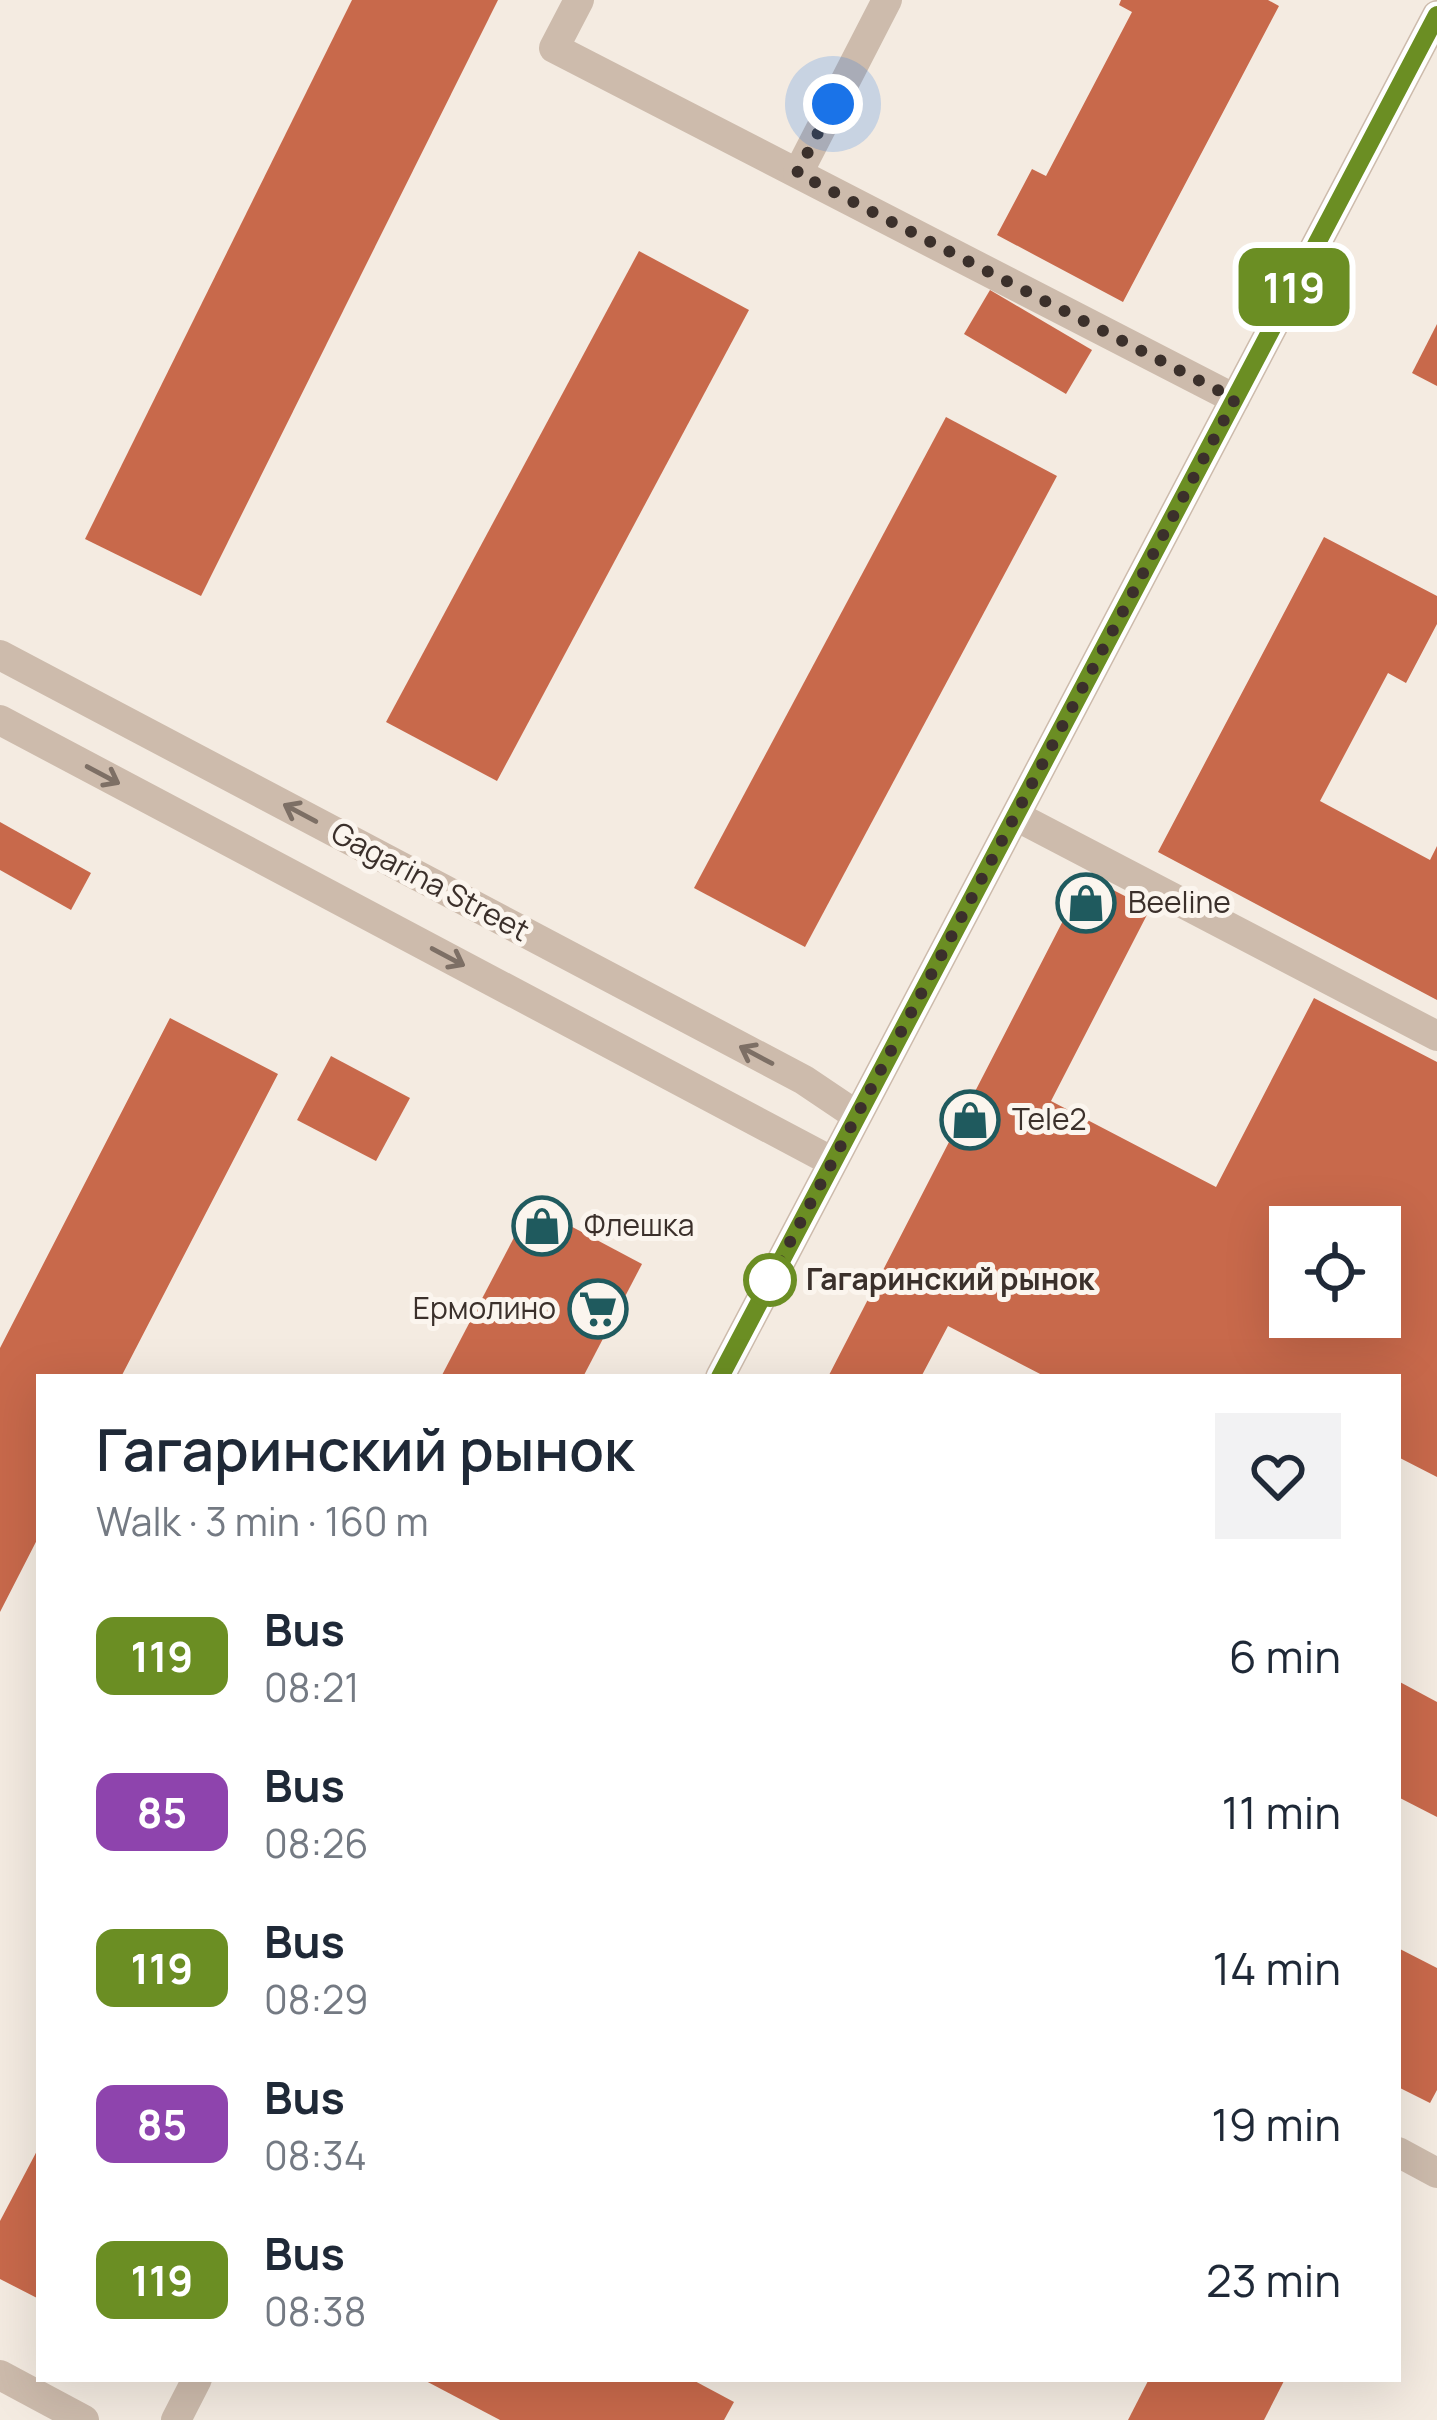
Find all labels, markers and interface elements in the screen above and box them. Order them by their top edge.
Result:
your location [803,74,863,134]
line badge: 119 [1225,248,1363,326]
text: 119 [1263,258,1325,316]
one-way arrow [85,764,120,787]
one-way arrow [283,801,319,824]
street label: Gagarina Street [325,811,537,950]
shop icon: Beeline [1055,872,1117,934]
place label: Beeline [1128,881,1231,922]
one-way arrow [430,946,465,969]
one-way arrow [740,1043,775,1066]
shop icon: Tele2 [939,1089,1001,1151]
place label: Tele2 [1012,1098,1087,1139]
shop icon: Флешка [511,1195,573,1257]
place label: Флешка [584,1204,694,1245]
map controls [1269,1206,1401,1338]
button: locate [1269,1206,1401,1338]
marker: Гагаринский рынок [745,1255,795,1305]
place label: Гагаринский рынок [806,1258,1095,1299]
supermarket icon: Ермолино [567,1278,629,1340]
place label: Ермолино [413,1287,556,1328]
text: Гагаринский рынок [96,1410,634,1488]
button: heart [1215,1413,1341,1539]
text: Walk · 3 min · 160 m [96,1494,429,1548]
text: Bus [264,1598,345,1660]
text: 6 min [1229,1625,1341,1687]
text: 119 [131,1627,193,1685]
text: 08:21 [264,1660,360,1714]
text: Bus [264,1754,345,1816]
text: 11 min [1222,1781,1341,1843]
text: 85 [137,1783,187,1841]
text: 08:26 [264,1816,369,1870]
text: Bus [264,1910,345,1972]
text: 14 min [1213,1937,1341,1999]
text: 119 [131,1939,193,1997]
text: 08:29 [264,1972,369,2026]
text: Bus [264,2066,345,2128]
text: 19 min [1211,2093,1341,2155]
text: 85 [137,2095,187,2153]
text: 08:34 [264,2128,367,2182]
text: Bus [264,2222,345,2284]
text: 23 min [1206,2249,1341,2311]
text: 119 [131,2251,193,2309]
text: 08:38 [264,2284,366,2338]

